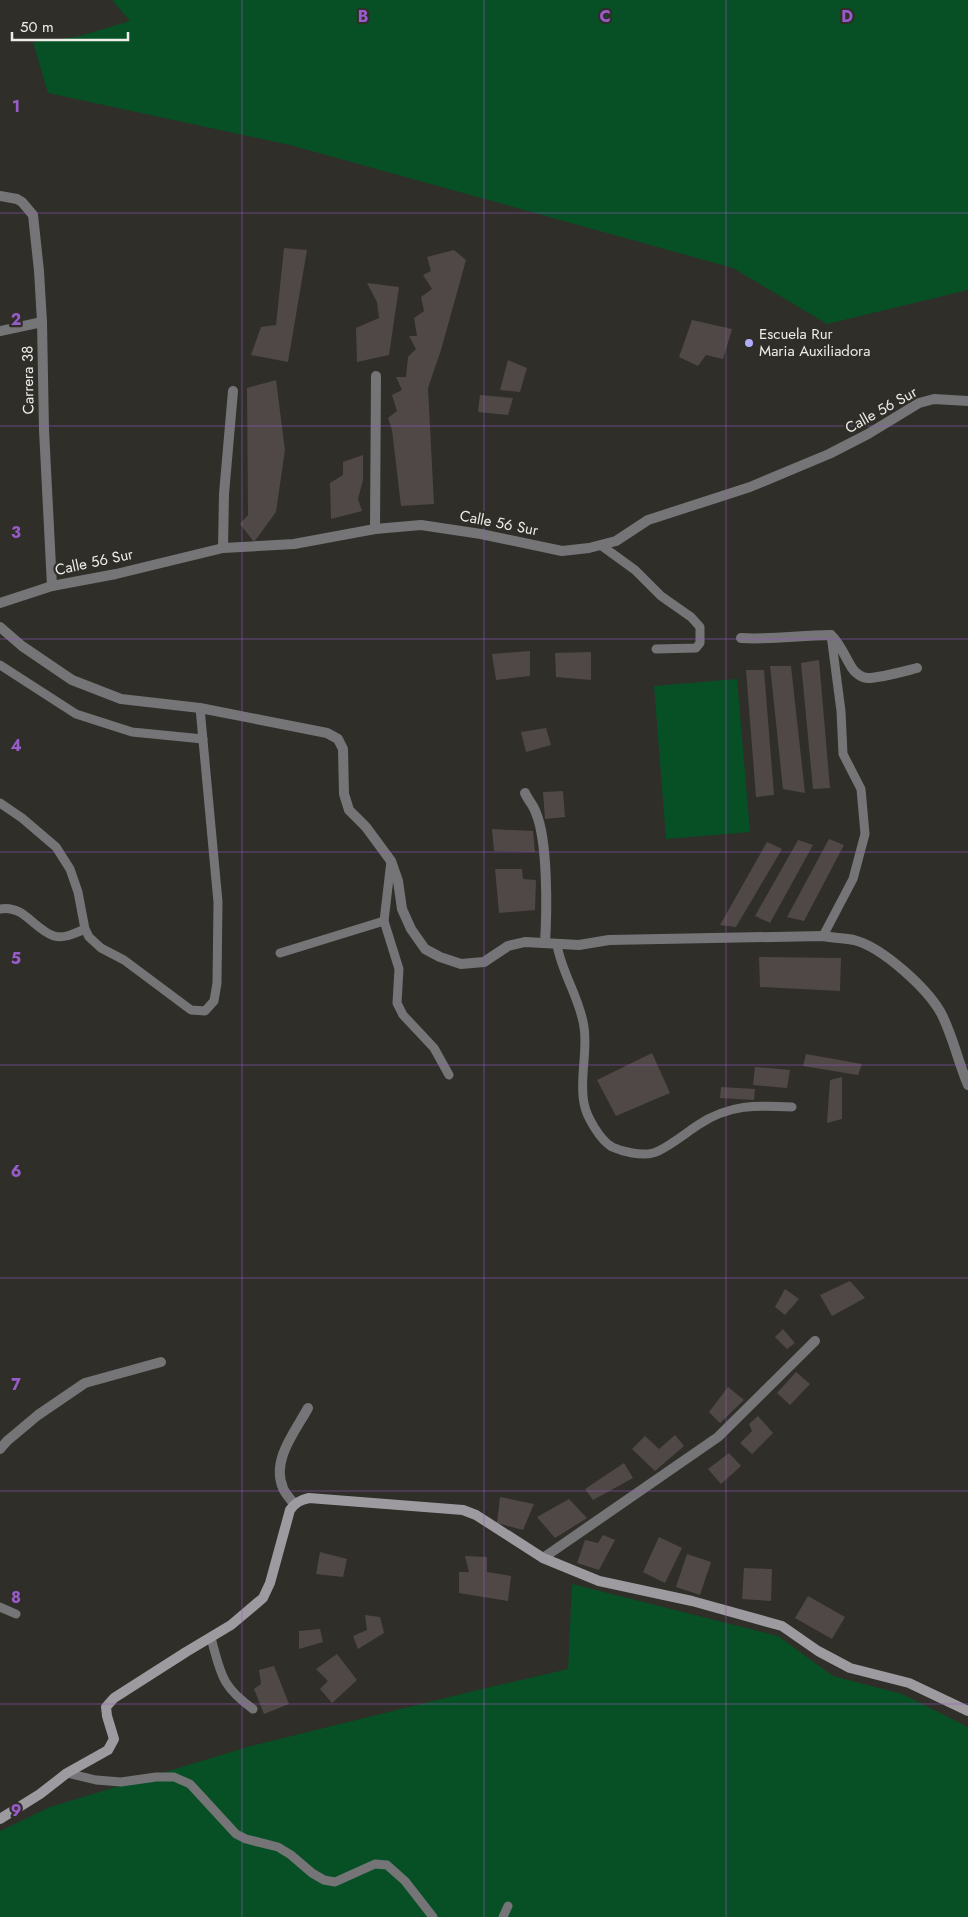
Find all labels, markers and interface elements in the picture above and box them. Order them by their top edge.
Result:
text: B [358,5,368,28]
text: C [599,5,611,28]
text: D [841,5,853,28]
scale bar [12,10,129,42]
text: 50 m [20,16,54,38]
text: 1 [12,95,20,118]
text: 2 [11,308,21,331]
place label: Escuela Rur Maria Auxiliadora [759,323,870,362]
marker: Escuela Rur Maria Auxiliadora [743,337,755,349]
street label: Carrera 38 [16,346,40,414]
street label: Calle 56 Sur [841,381,922,439]
street label: Calle 56 Sur [458,505,541,542]
text: 3 [11,521,21,544]
street label: Calle 56 Sur [53,543,136,581]
text: 4 [10,734,22,757]
text: 5 [11,947,21,970]
text: 6 [11,1160,21,1183]
text: 7 [11,1373,21,1396]
text: 8 [11,1586,21,1609]
text: 9 [11,1799,21,1822]

